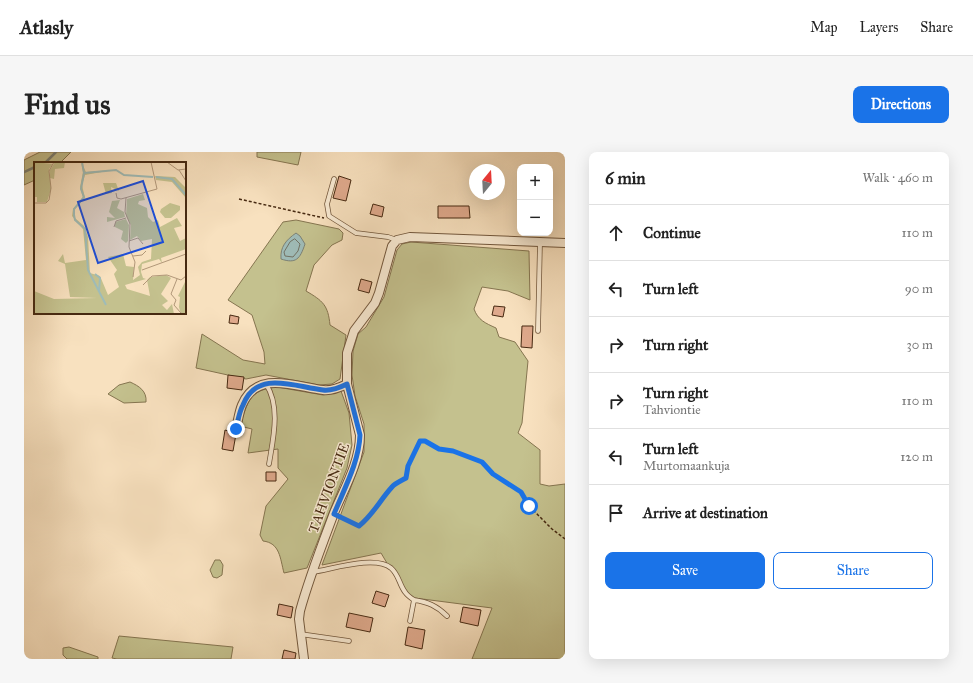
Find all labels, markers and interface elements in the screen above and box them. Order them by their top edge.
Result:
text: Atlasly [20,16,73,39]
text: Map [810,19,838,36]
text: Layers [860,19,898,36]
text: Share [920,19,953,36]
button: Directions [853,86,949,123]
text: Find us [24,87,110,122]
inset map [34,162,186,314]
north arrow [469,164,505,200]
map controls [517,164,553,236]
button: + [517,164,553,200]
text: 6 min [605,168,646,189]
text: Walk · 460 m [863,170,933,186]
button: − [517,200,553,236]
icon: ahead [605,222,627,244]
text: Continue [643,224,701,242]
text: 110 m [901,225,933,241]
icon: left [605,278,627,300]
text: Turn left [643,280,699,298]
text: 90 m [905,281,933,297]
icon: right [605,334,627,356]
text: Turn right [643,336,708,354]
text: 30 m [907,337,933,353]
text: Turn right [643,384,708,402]
icon: right [605,390,627,412]
text: 110 m [901,393,933,409]
text: Tahviontie [643,402,701,418]
route end [227,420,245,438]
text: Turn left [643,440,699,458]
street label: TAHVIONTIE [305,441,353,535]
icon: left [605,446,627,468]
text: 120 m [900,449,933,465]
text: Murtomaankuja [643,458,730,474]
route start [520,497,538,515]
icon: arrive [605,502,627,524]
text: Arrive at destination [643,504,768,522]
button: Save [605,552,765,589]
button: Share [773,552,933,589]

